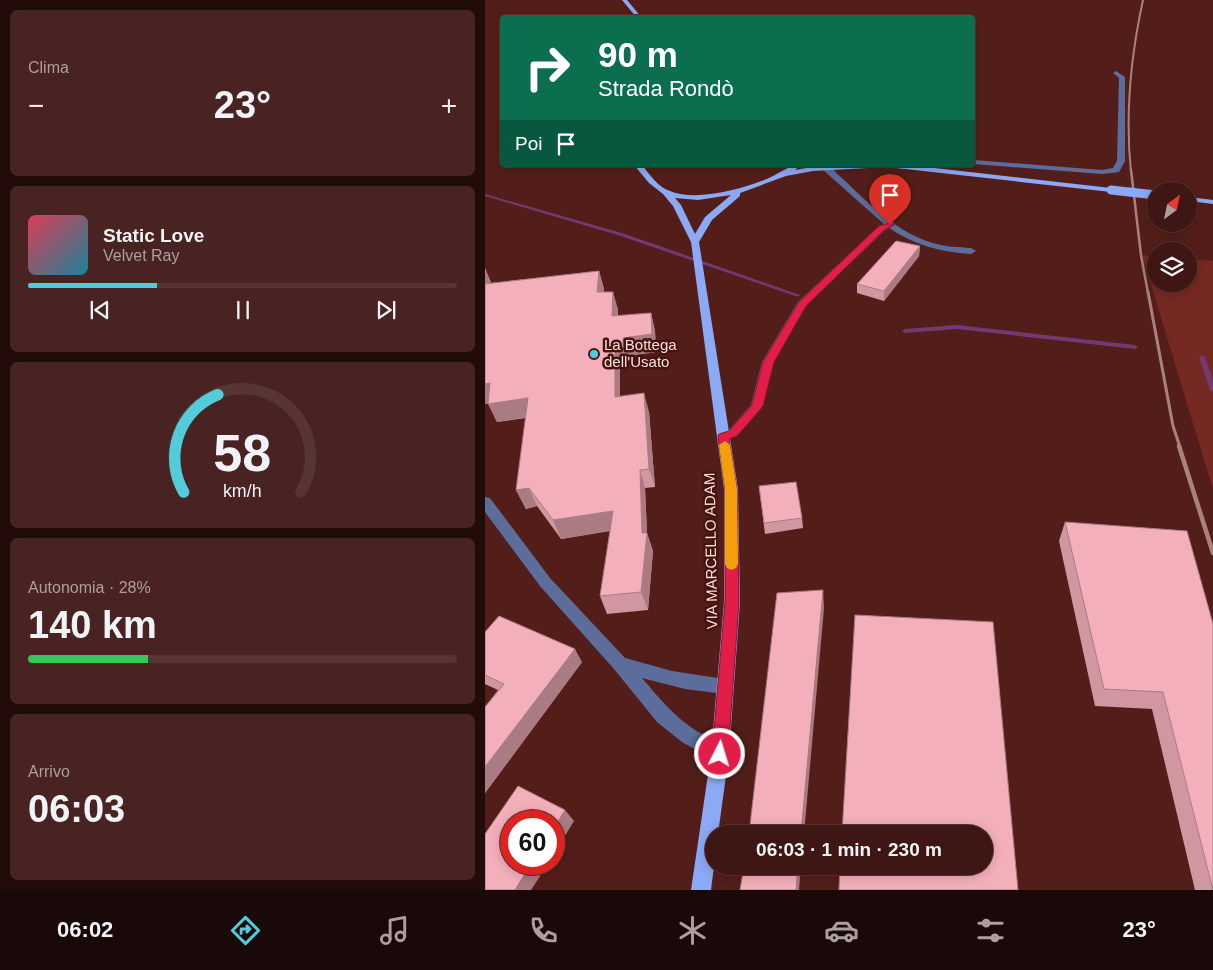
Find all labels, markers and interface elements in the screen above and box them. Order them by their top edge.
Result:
icon: right [515,35,580,100]
text: 90 m [598,35,678,74]
text: Clima [28,59,69,76]
text: Strada Rondò [598,76,734,101]
text: 23° [214,84,271,126]
text: − [28,90,44,121]
text: + [441,90,457,121]
icon: arrive [552,130,580,158]
text: Poi [515,133,542,154]
pin [869,174,911,225]
icon: arrive [876,181,904,209]
north arrow [1147,182,1197,232]
map controls [1147,182,1197,292]
text: Static Love [103,225,204,246]
button: layers [1147,242,1197,292]
text: Velvet Ray [103,247,179,264]
icon: previous [86,296,114,324]
icon: pause [229,296,257,324]
icon: next [372,296,400,324]
place label: La Bottega dell'Usato [604,336,677,370]
marker: La Bottega dell'Usato [588,348,600,360]
text: 58 [214,424,271,482]
street label: VIA MARCELLO ADAM [701,473,720,630]
text: km/h [223,481,262,501]
text: Autonomia · 28% [28,579,151,596]
text: 140 km [28,604,157,646]
position arrow [693,727,745,779]
text: Arrivo [28,763,70,780]
text: 06:03 [28,788,125,830]
speed limit sign: 60 [500,810,565,875]
text: 06:03 · 1 min · 230 m [756,839,942,860]
icon: directions [228,913,263,948]
icon: music [377,913,412,948]
icon: phone [526,913,561,948]
icon: climate [675,913,710,948]
icon: car [824,913,859,948]
icon: filters [973,913,1008,948]
text: 06:02 [57,917,113,942]
text: 23° [1123,917,1156,942]

